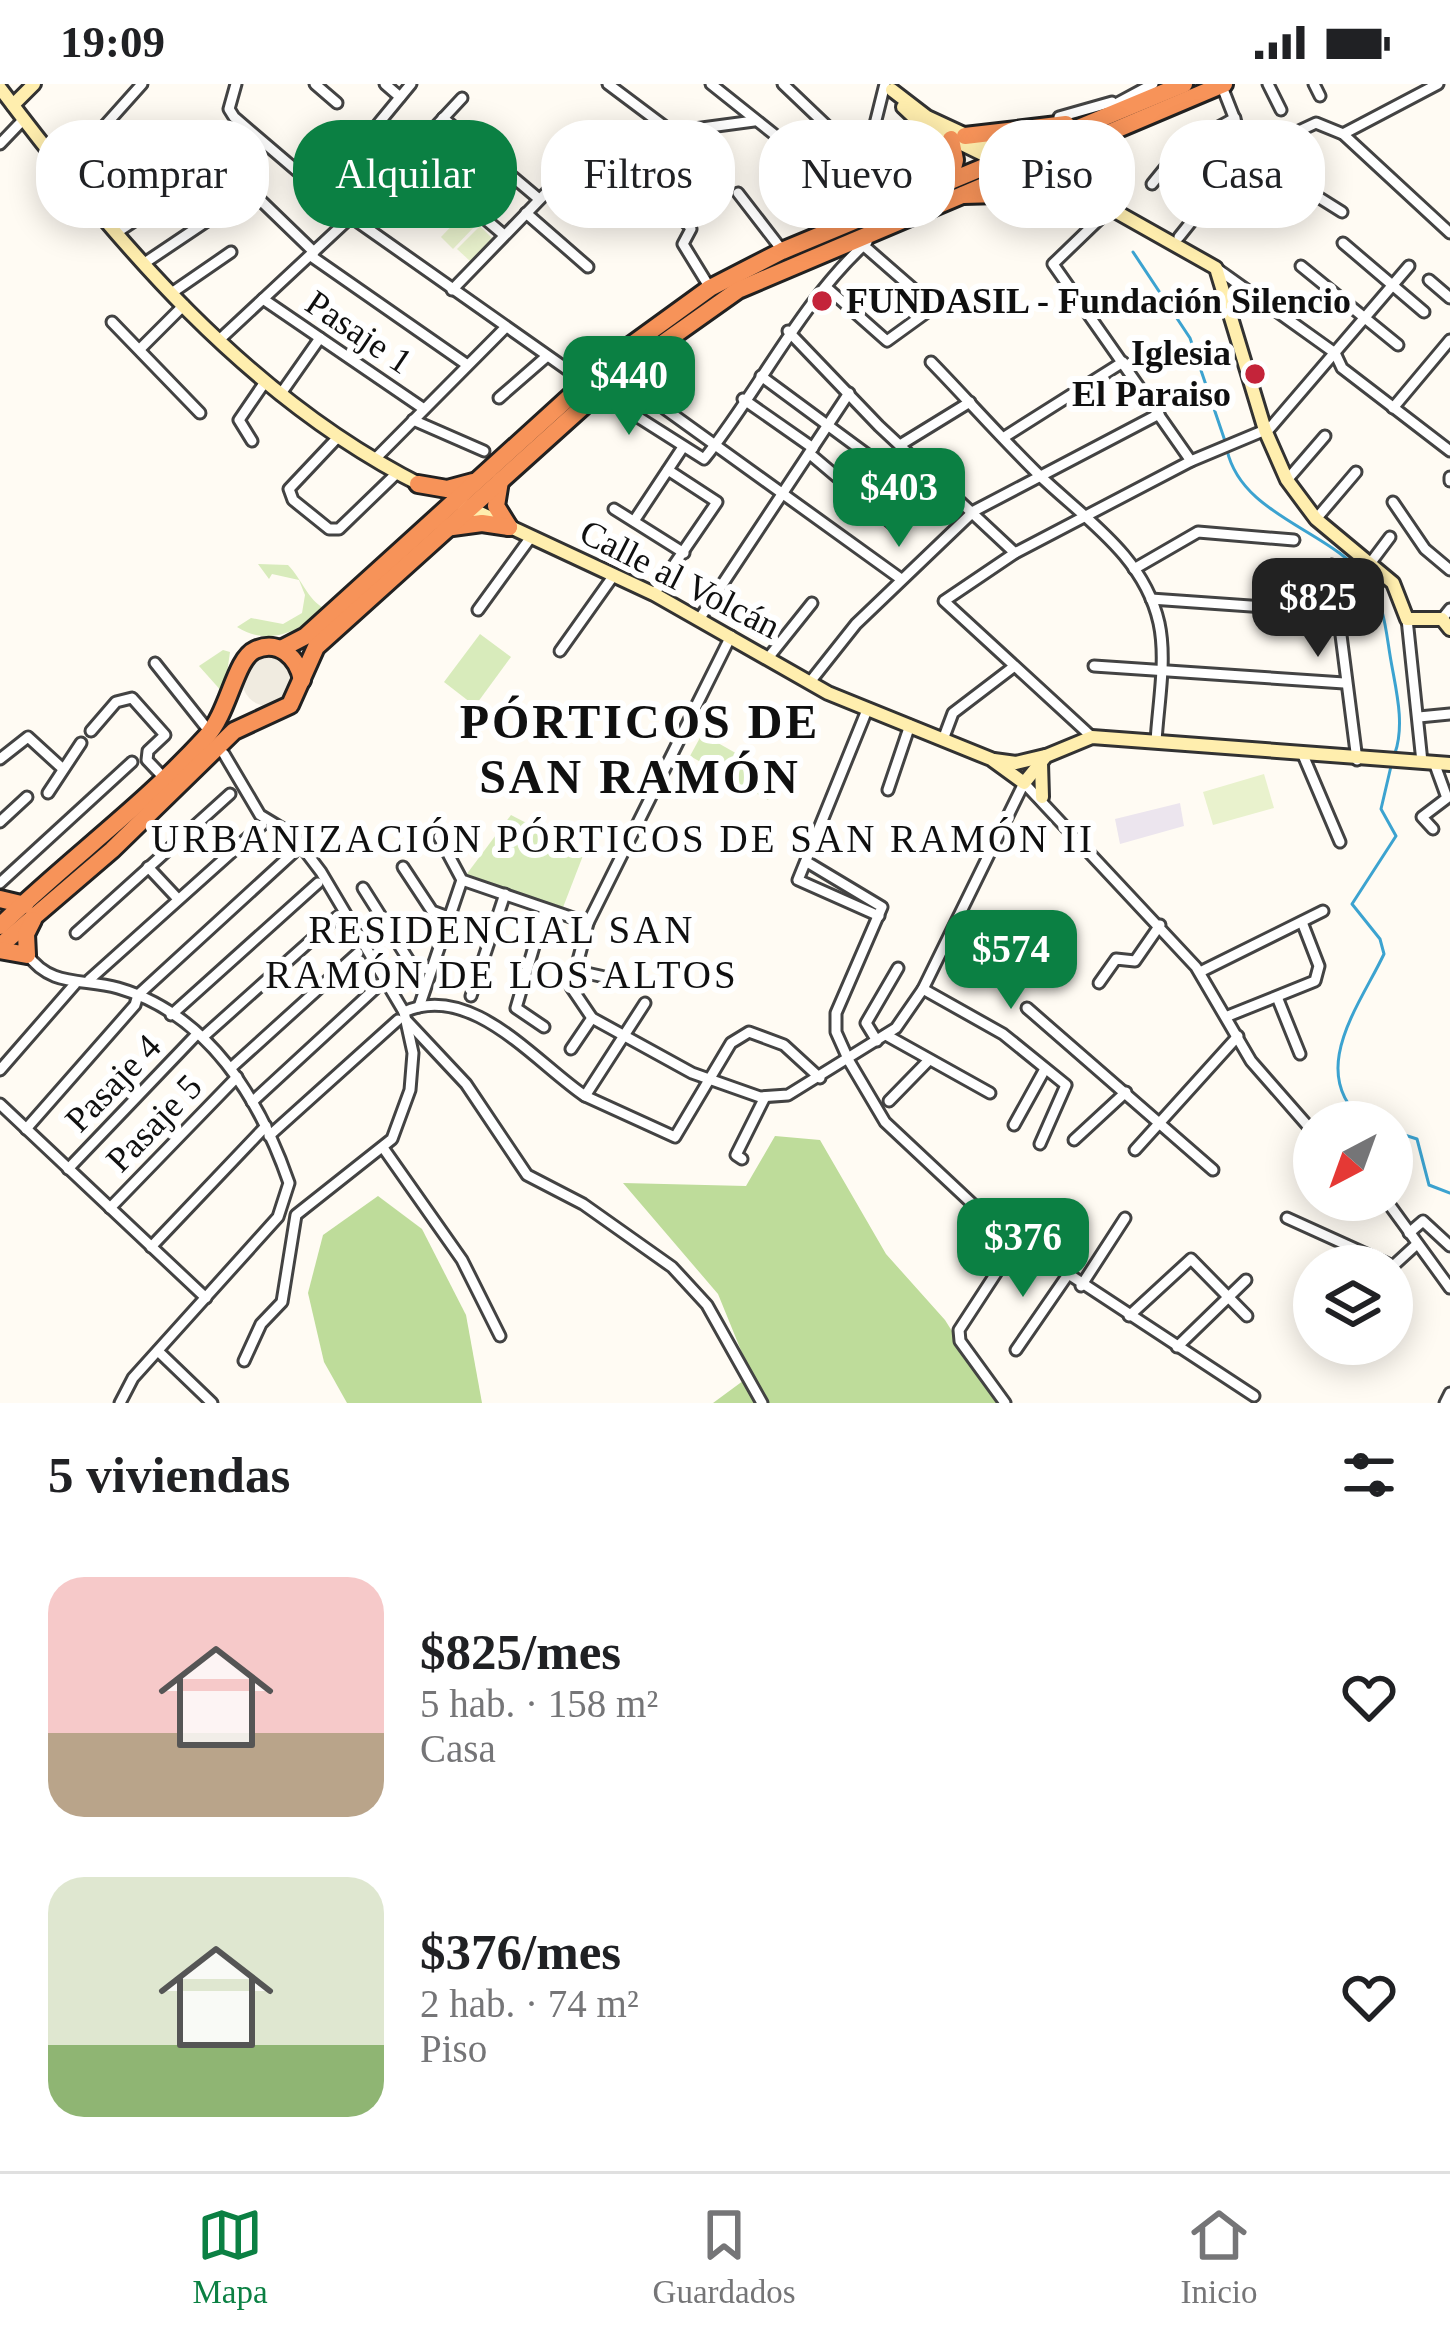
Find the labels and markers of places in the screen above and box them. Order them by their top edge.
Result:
place label: FUNDASIL - Fundación Silencio [846,281,1351,321]
marker: FUNDASIL - Fundación Silencio [809,288,835,314]
place label: Iglesia El Paraiso [1072,333,1231,414]
pin: $440 [558,336,700,438]
marker: Iglesia El Paraiso [1242,361,1268,387]
pin: $403 [828,448,970,550]
pin: $825 [1247,558,1389,660]
pin: $574 [940,910,1082,1012]
pin: $376 [952,1198,1094,1300]

